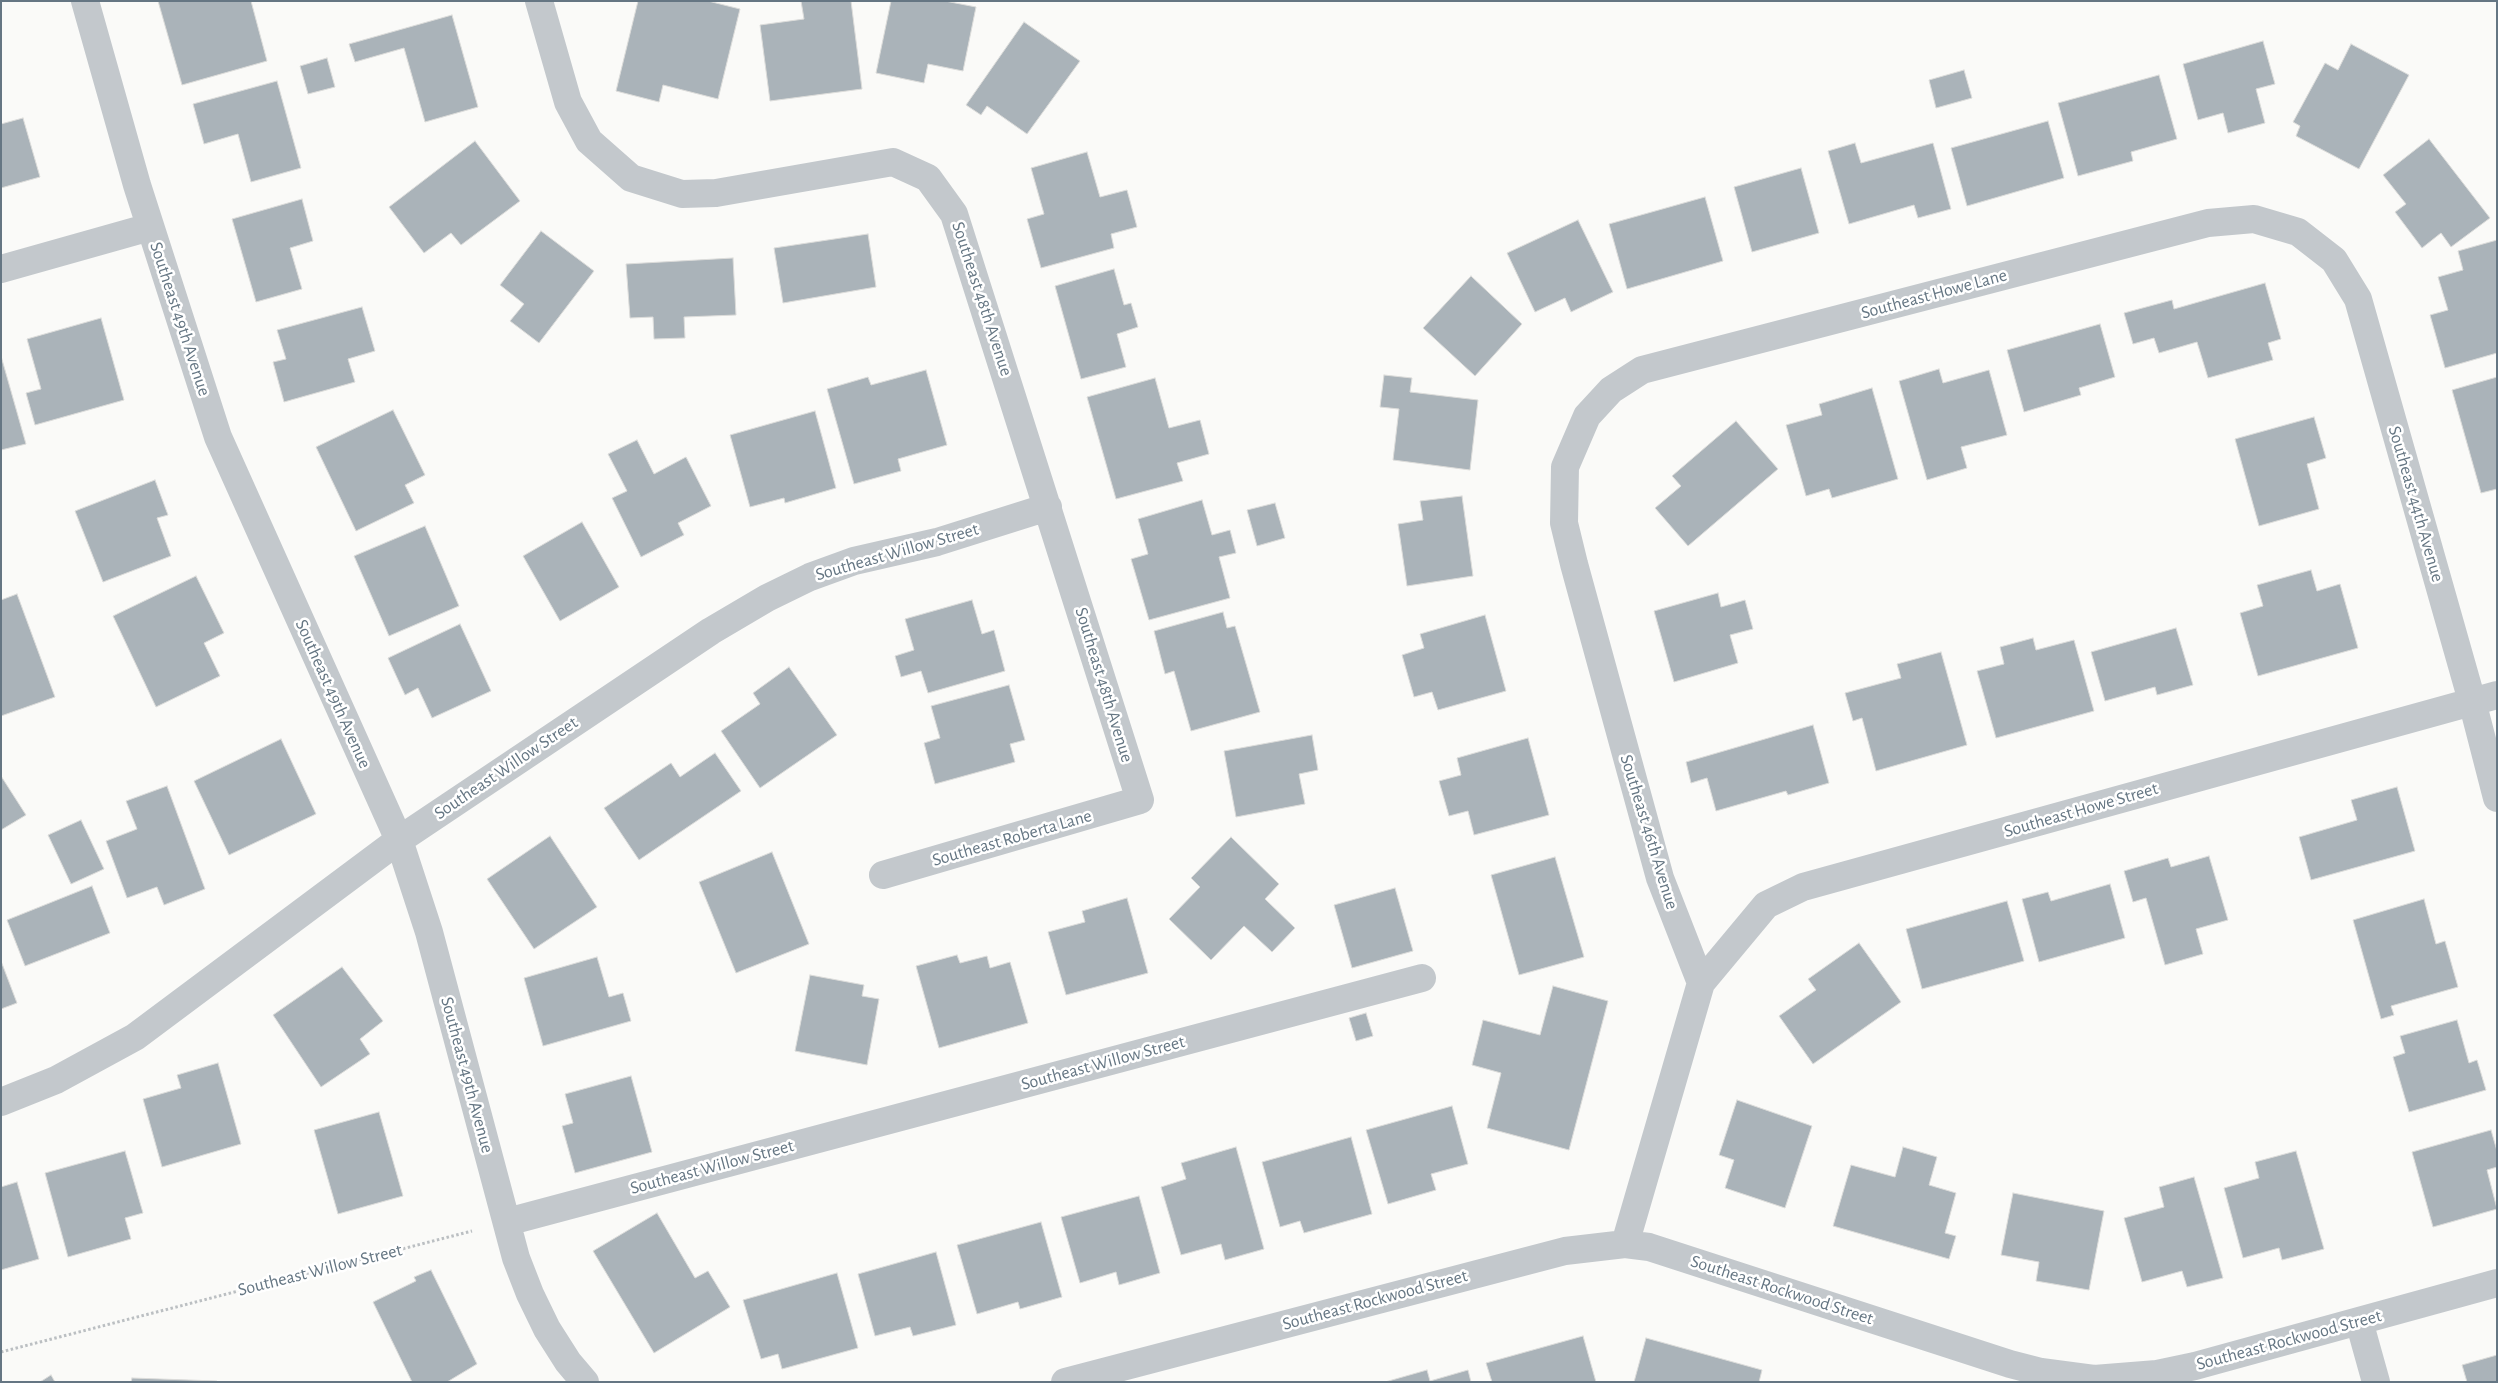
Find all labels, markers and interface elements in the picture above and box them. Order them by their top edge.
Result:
street label: Southeast 48th Avenue [947,219,1017,379]
street label: Southeast 49th Avenue [145,239,215,399]
street label: Southeast Howe Lane [1859,264,2009,324]
street label: Southeast 44th Avenue [2383,424,2449,584]
street label: Southeast Willow Street [813,518,981,586]
street label: Southeast 48th Avenue [1070,605,1138,765]
street label: Southeast 49th Avenue [290,616,376,772]
street label: Southeast Willow Street [430,712,582,824]
street label: Southeast 46th Avenue [1615,752,1683,912]
street label: Southeast Howe Street [2001,778,2161,842]
street label: Southeast Roberta Lane [930,805,1094,871]
street label: Southeast 49th Avenue [436,994,498,1156]
street label: Southeast Willow Street [1019,1031,1187,1095]
street label: Southeast Willow Street [628,1135,796,1199]
street label: Southeast Willow Street [236,1239,404,1301]
street label: Southeast Rockwood Street [1688,1250,1876,1330]
street label: Southeast Rockwood Street [1280,1265,1470,1335]
street label: Southeast Rockwood Street [2194,1305,2384,1375]

